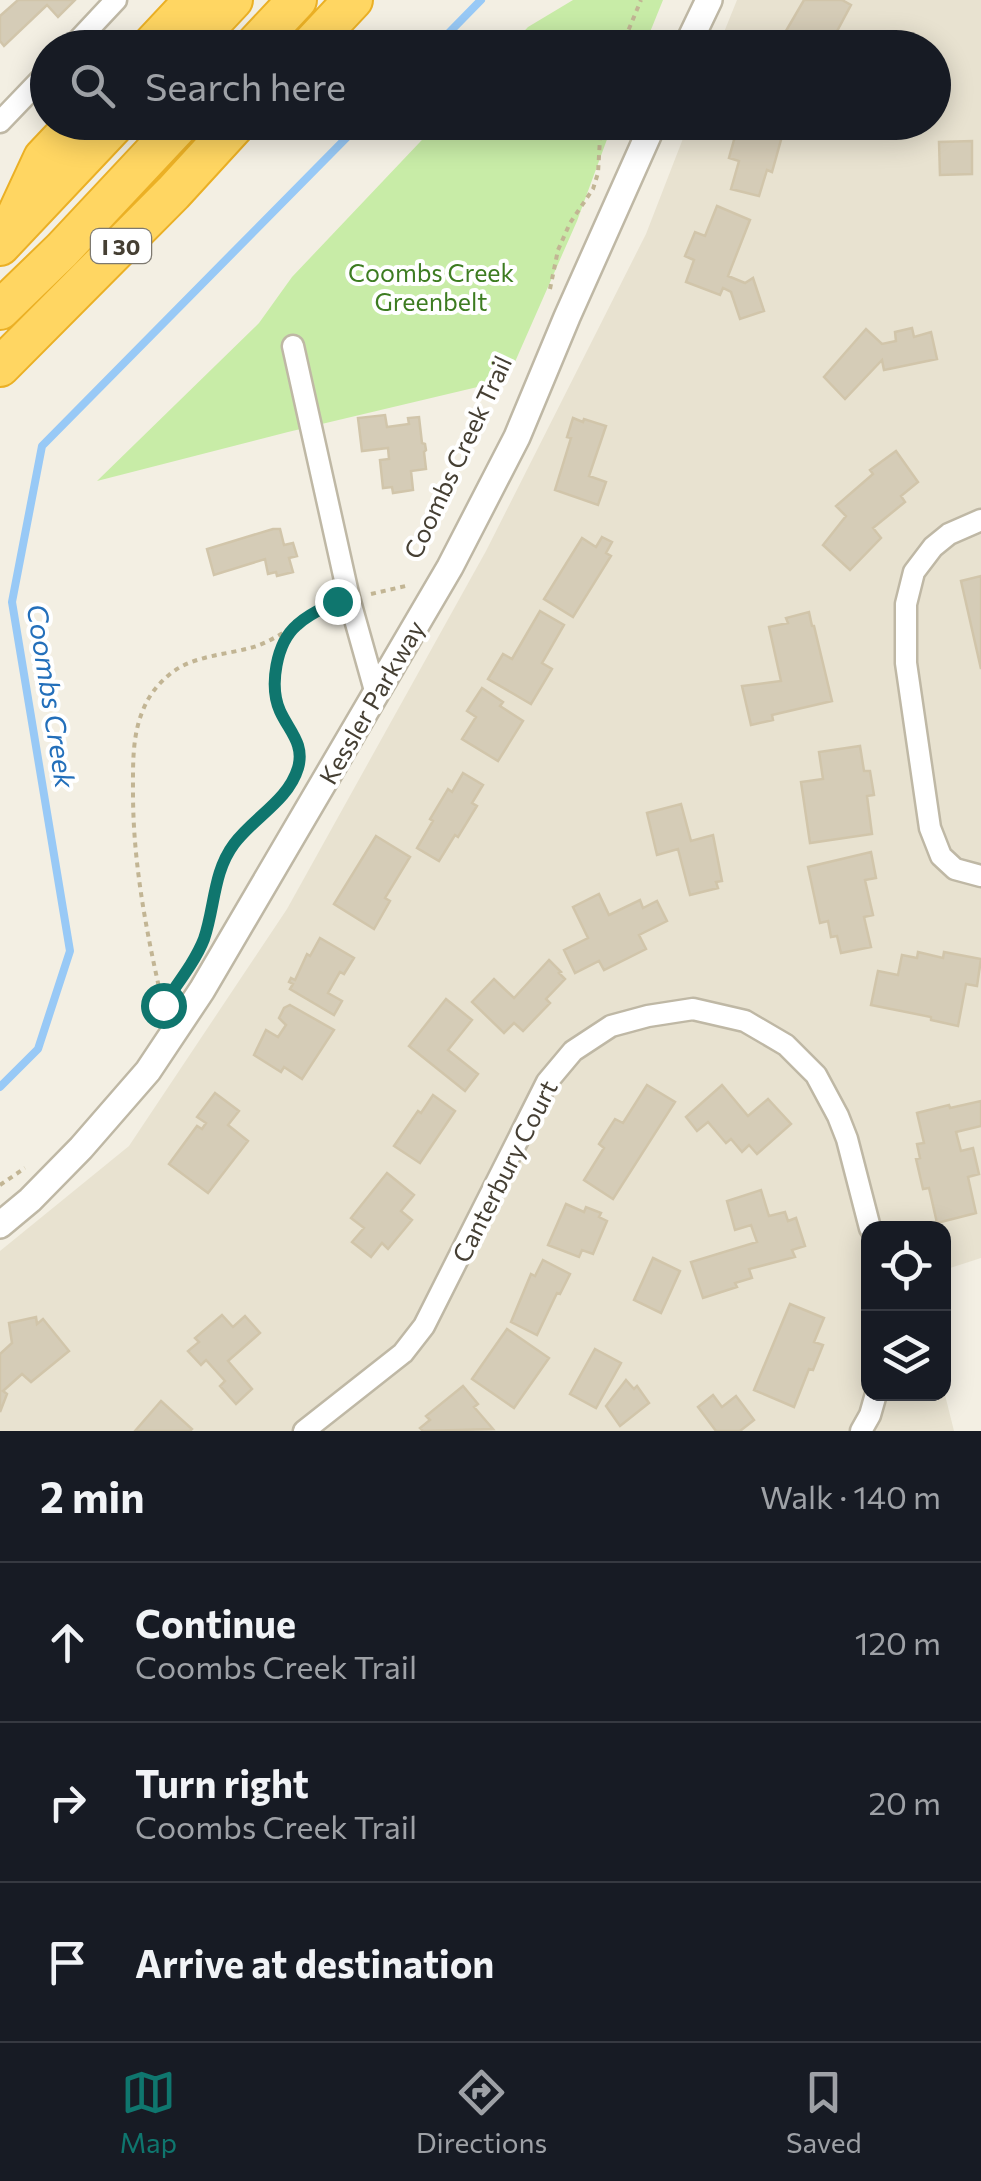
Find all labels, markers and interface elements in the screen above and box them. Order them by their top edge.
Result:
search box [30,30,951,140]
icon: search [65,58,120,113]
text: Search here [145,62,346,109]
road number: I 30 [91,229,151,263]
park label: Coombs Creek Greenbelt [348,257,515,316]
street label: Coombs Creek Trail [397,351,517,563]
route end [315,579,361,625]
water label: Coombs Creek [21,601,83,791]
street label: Kessler Parkway [312,615,430,789]
route start [141,983,187,1029]
street label: Canterbury Court [445,1075,563,1267]
map controls [861,1221,951,1401]
button: locate [861,1221,951,1311]
button: layers [861,1311,951,1401]
text: 2 min [40,1470,145,1522]
text: Walk · 140 m [760,1476,941,1516]
text: Continue [135,1599,296,1646]
icon: ahead [40,1615,95,1670]
text: 120 m [855,1622,941,1662]
text: Coombs Creek Trail [135,1646,417,1686]
text: Turn right [135,1759,309,1806]
icon: right [40,1775,95,1830]
text: 20 m [868,1782,941,1822]
text: Coombs Creek Trail [135,1806,417,1846]
icon: arrive [40,1935,95,1990]
text: Arrive at destination [135,1939,494,1986]
tab: Map [119,2065,177,2159]
tab: Directions [416,2065,547,2159]
tab: Saved [786,2065,862,2159]

